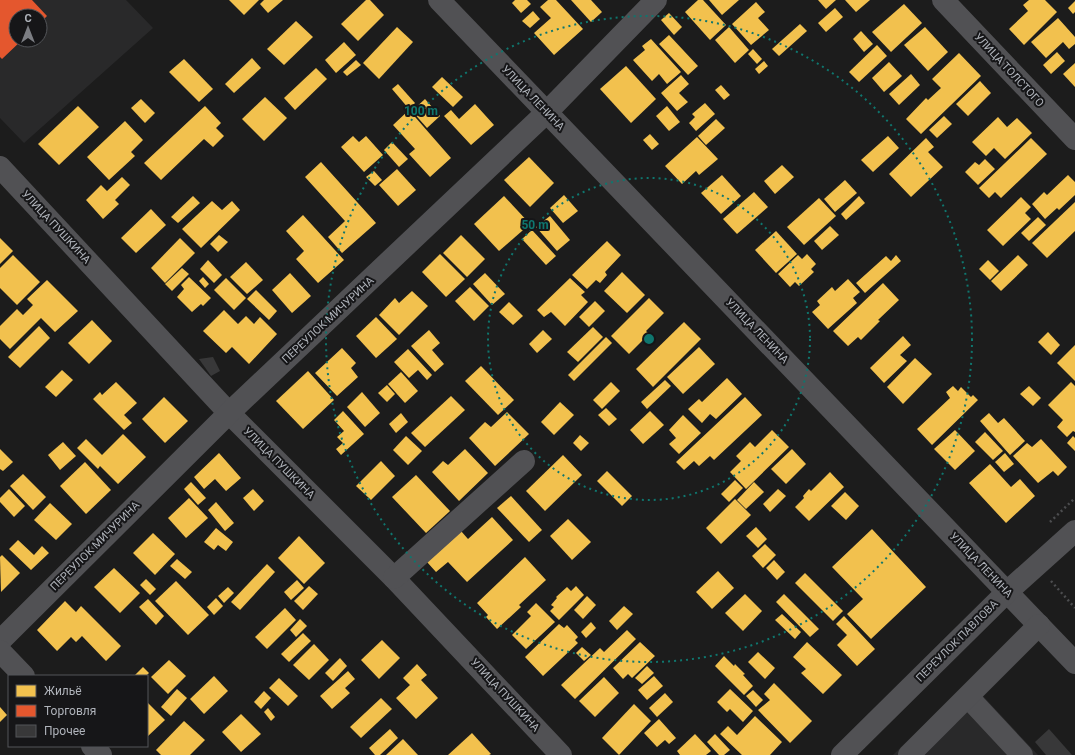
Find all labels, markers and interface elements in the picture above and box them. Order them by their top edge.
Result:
north arrow [8,8,48,48]
text: С [24,12,32,25]
street label: УЛИЦА ТОЛСТОГО [972,30,1046,110]
street label: УЛИЦА ЛЕНИНА [499,63,568,134]
text: 100 m [404,104,438,118]
street label: УЛИЦА ПУШКИНА [19,188,94,267]
text: 50 m [521,218,549,232]
street label: ПЕРЕУЛОК МИЧУРИНА [279,274,377,366]
street label: УЛИЦА ЛЕНИНА [723,296,792,367]
centre of rings [642,332,656,346]
street label: УЛИЦА ПУШКИНА [241,425,318,502]
street label: ПЕРЕУЛОК МИЧУРИНА [48,498,143,593]
street label: УЛИЦА ЛЕНИНА [947,530,1016,601]
street label: ПЕРЕУЛОК ПАВЛОВА [913,597,1001,685]
street label: УЛИЦА ПУШКИНА [468,656,543,735]
legend [8,675,148,747]
text: Жильё [44,684,82,698]
text: Торговля [44,704,96,718]
text: Прочее [44,724,85,738]

